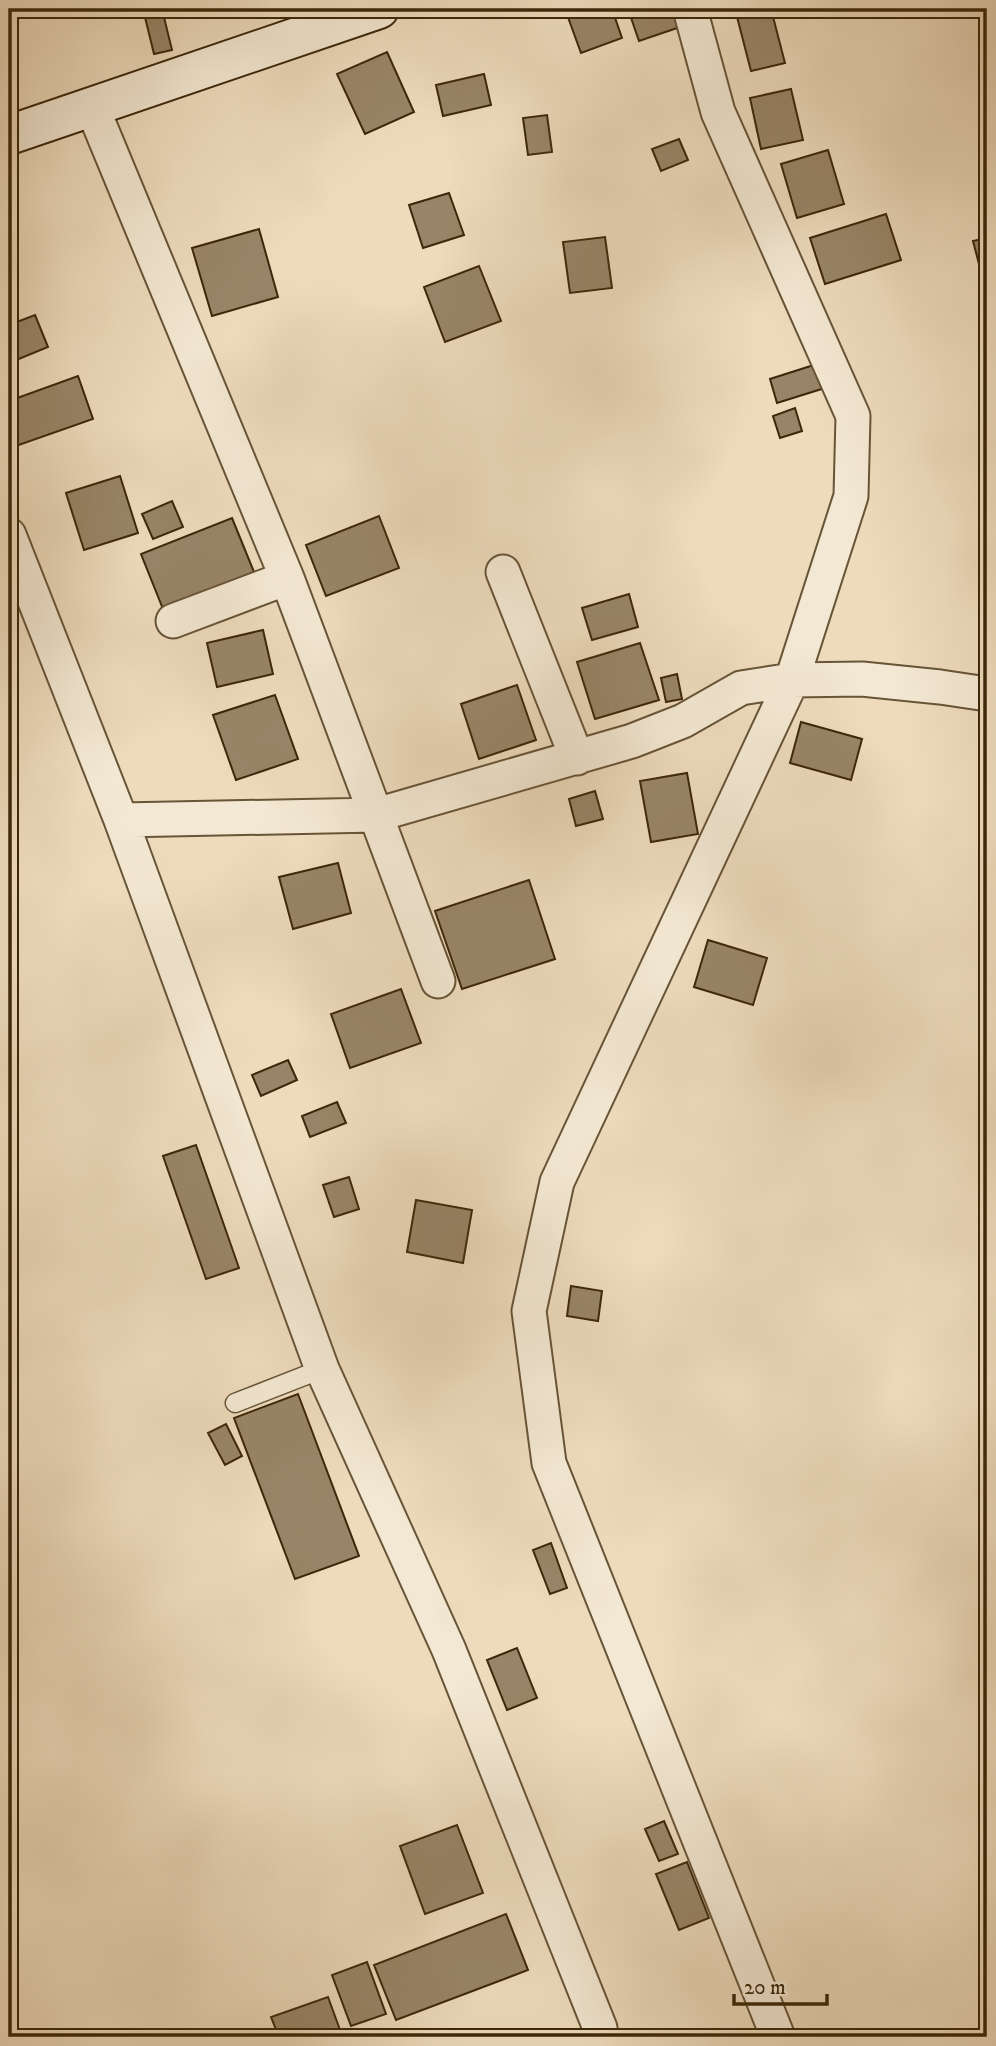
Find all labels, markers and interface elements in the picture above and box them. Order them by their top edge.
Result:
scale bar [734,1962,826,2006]
text: 20 m [744,1975,786,2001]

